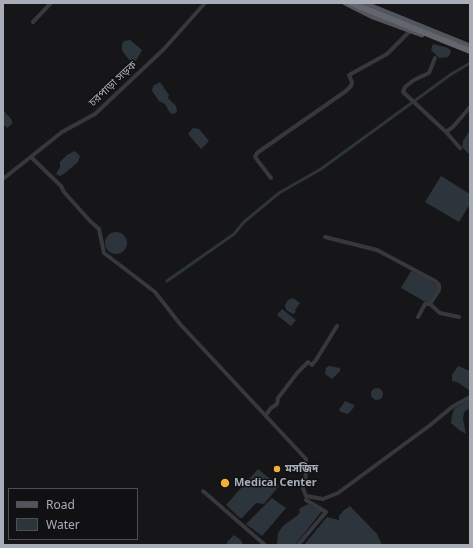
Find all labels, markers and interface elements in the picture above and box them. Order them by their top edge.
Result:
street label: চরপাড়া সড়ক [86,59,140,109]
place label: মসজিদ [285,462,318,476]
marker: মসজিদ [272,464,282,474]
place label: Medical Center [234,476,317,490]
marker: Medical Center [219,477,231,489]
legend [8,488,138,540]
text: Road [46,496,75,513]
text: Water [46,516,80,533]

